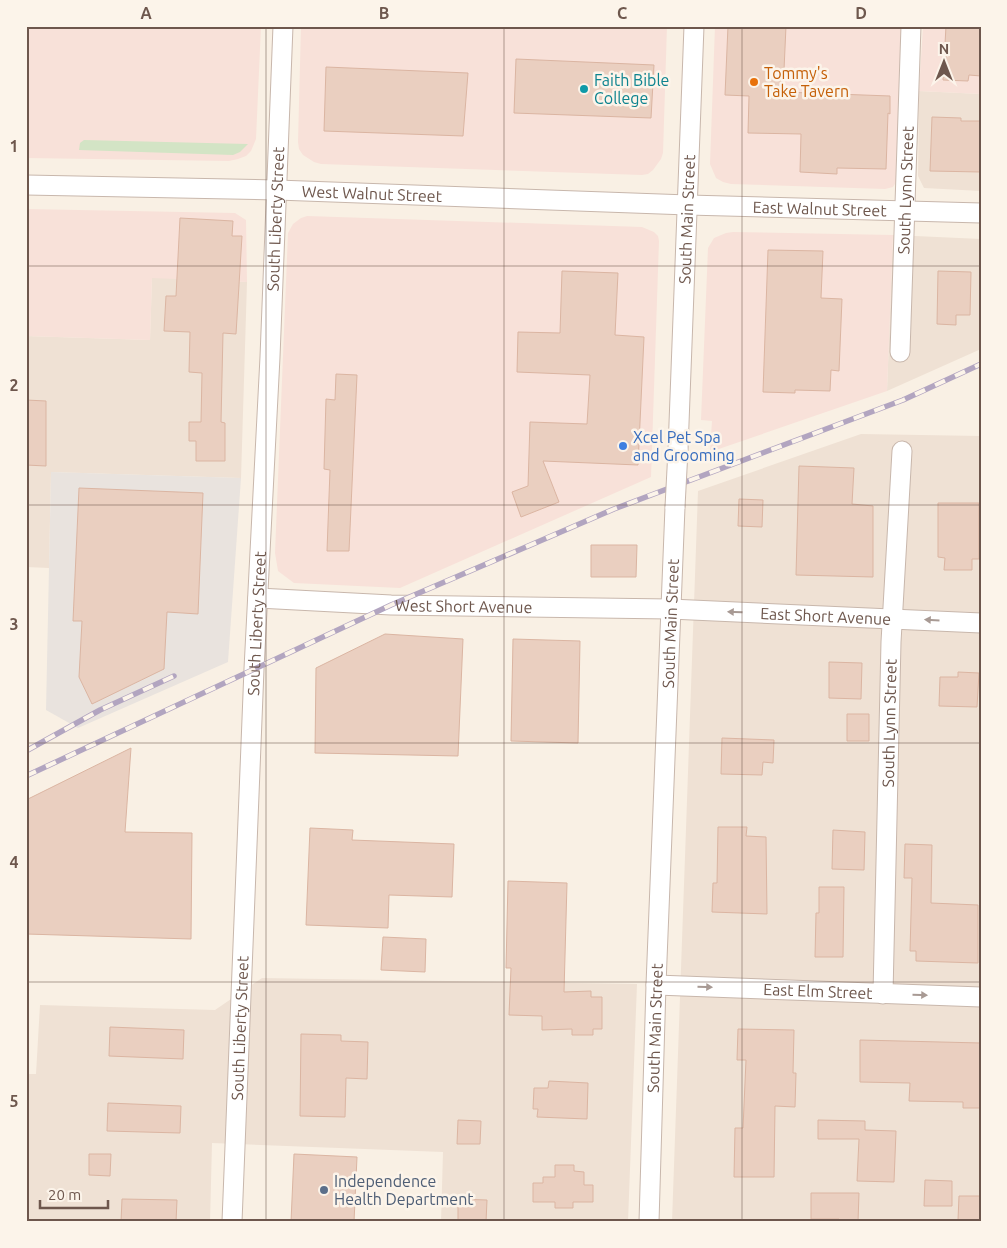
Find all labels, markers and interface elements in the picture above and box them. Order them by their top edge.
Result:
text: A [140,4,152,22]
text: B [379,4,389,22]
text: C [617,4,627,22]
text: D [855,4,867,22]
north arrow [920,38,970,88]
text: N [939,41,949,57]
place label: Tommy's Take Tavern [764,64,849,100]
place label: Faith Bible College [594,71,669,107]
marker: Tommy's Take Tavern [748,76,760,88]
marker: Faith Bible College [578,83,590,95]
street label: South Lynn Street [894,125,917,255]
text: 1 [9,137,19,155]
street label: South Liberty Street [264,146,287,292]
street label: South Main Street [675,153,698,284]
street label: West Walnut Street [301,182,443,205]
street label: East Walnut Street [752,198,888,219]
text: 2 [9,376,19,394]
place label: Xcel Pet Spa and Grooming [633,428,735,464]
marker: Xcel Pet Spa and Grooming [617,440,629,452]
street label: South Liberty Street [244,550,269,696]
street label: South Main Street [659,558,682,688]
street label: West Short Avenue [395,596,533,616]
street label: East Short Avenue [760,604,891,628]
one-way arrow [726,607,742,615]
text: 3 [9,615,19,633]
one-way arrow [924,616,940,624]
street label: South Lynn Street [879,658,900,787]
text: 4 [9,853,19,871]
street label: South Liberty Street [228,955,252,1101]
street label: South Main Street [644,962,666,1093]
street label: East Elm Street [763,980,874,1002]
one-way arrow [697,983,713,991]
one-way arrow [912,991,928,999]
text: 5 [9,1092,19,1110]
place label: Independence Health Department [334,1172,474,1208]
scale bar [40,1178,108,1210]
marker: Independence Health Department [318,1184,330,1196]
text: 20 m [48,1186,81,1203]

